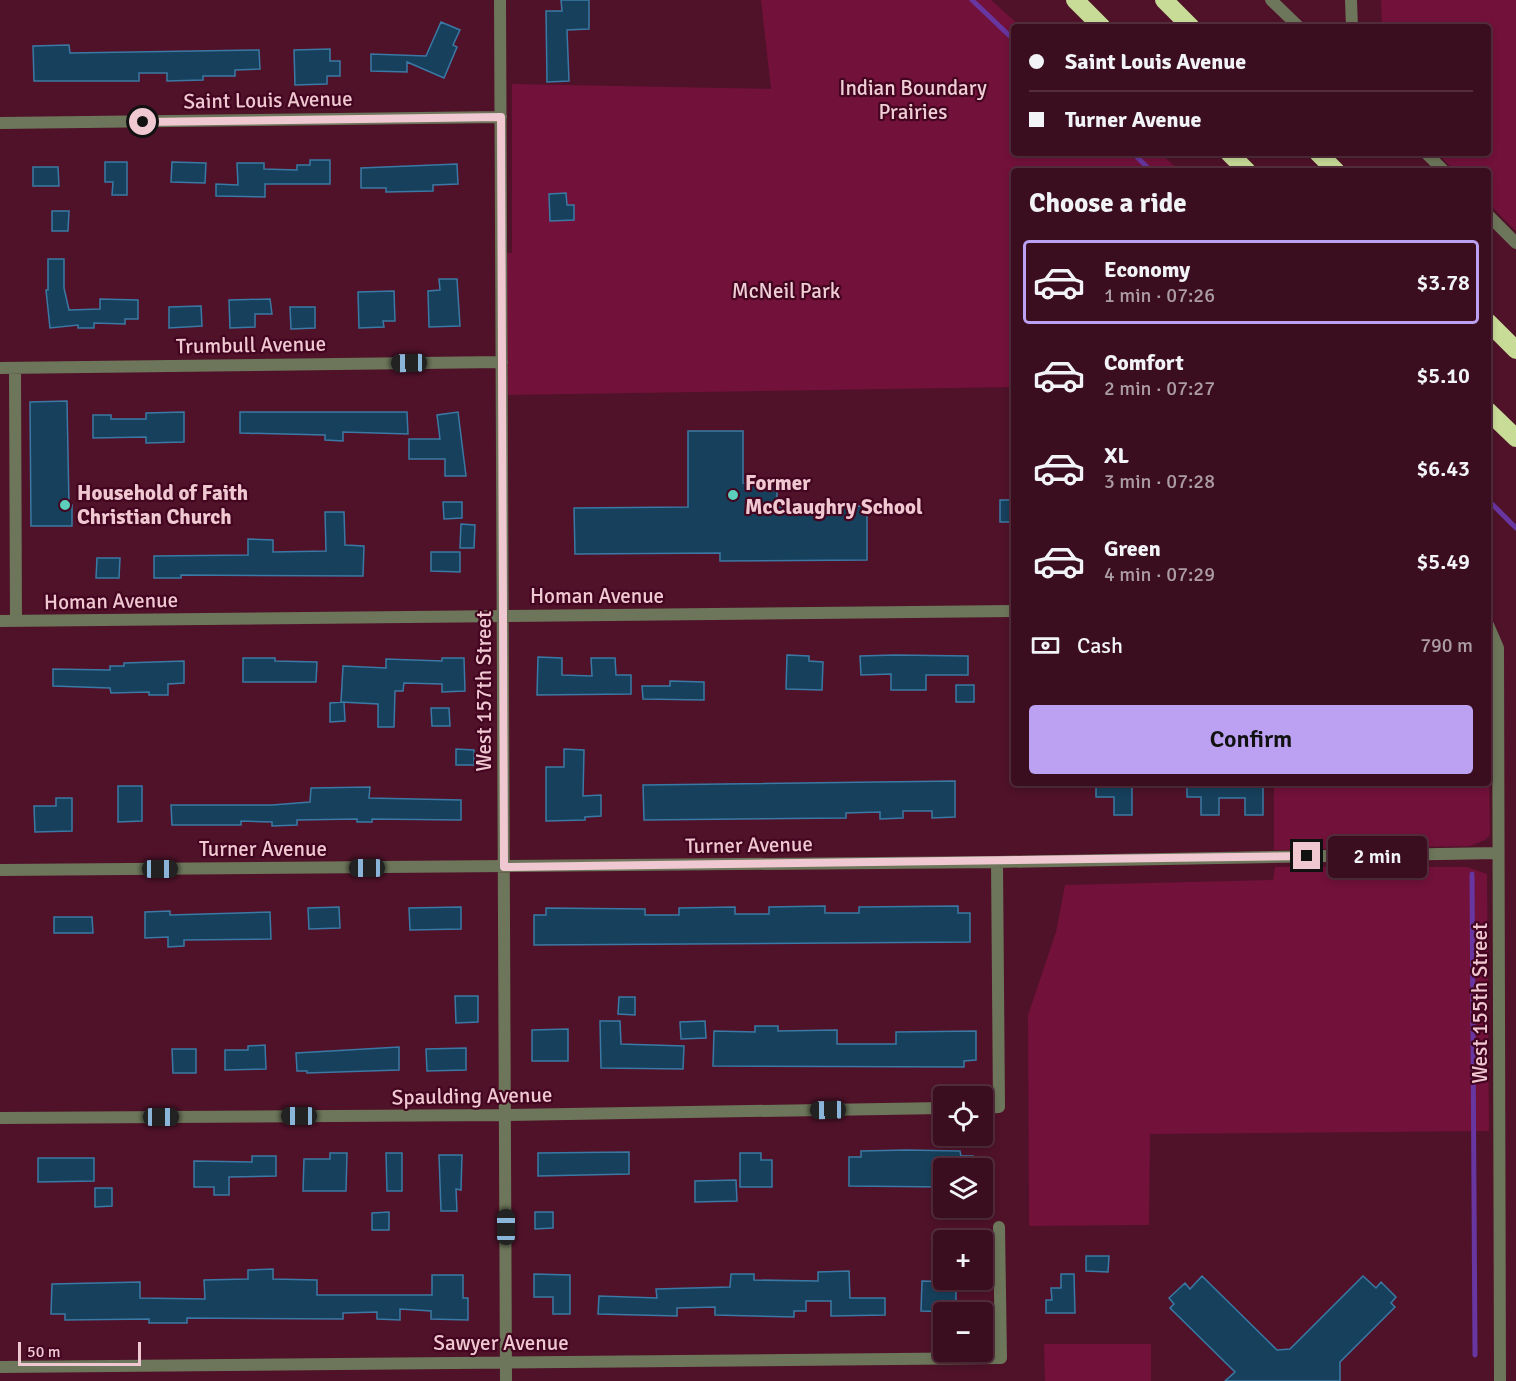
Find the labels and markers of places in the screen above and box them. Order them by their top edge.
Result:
place label: Former McClaughry School [745,470,923,520]
place label: Household of Faith Christian Church [77,480,248,530]
marker: Former McClaughry School [726,488,740,502]
marker: Household of Faith Christian Church [58,498,72,512]

